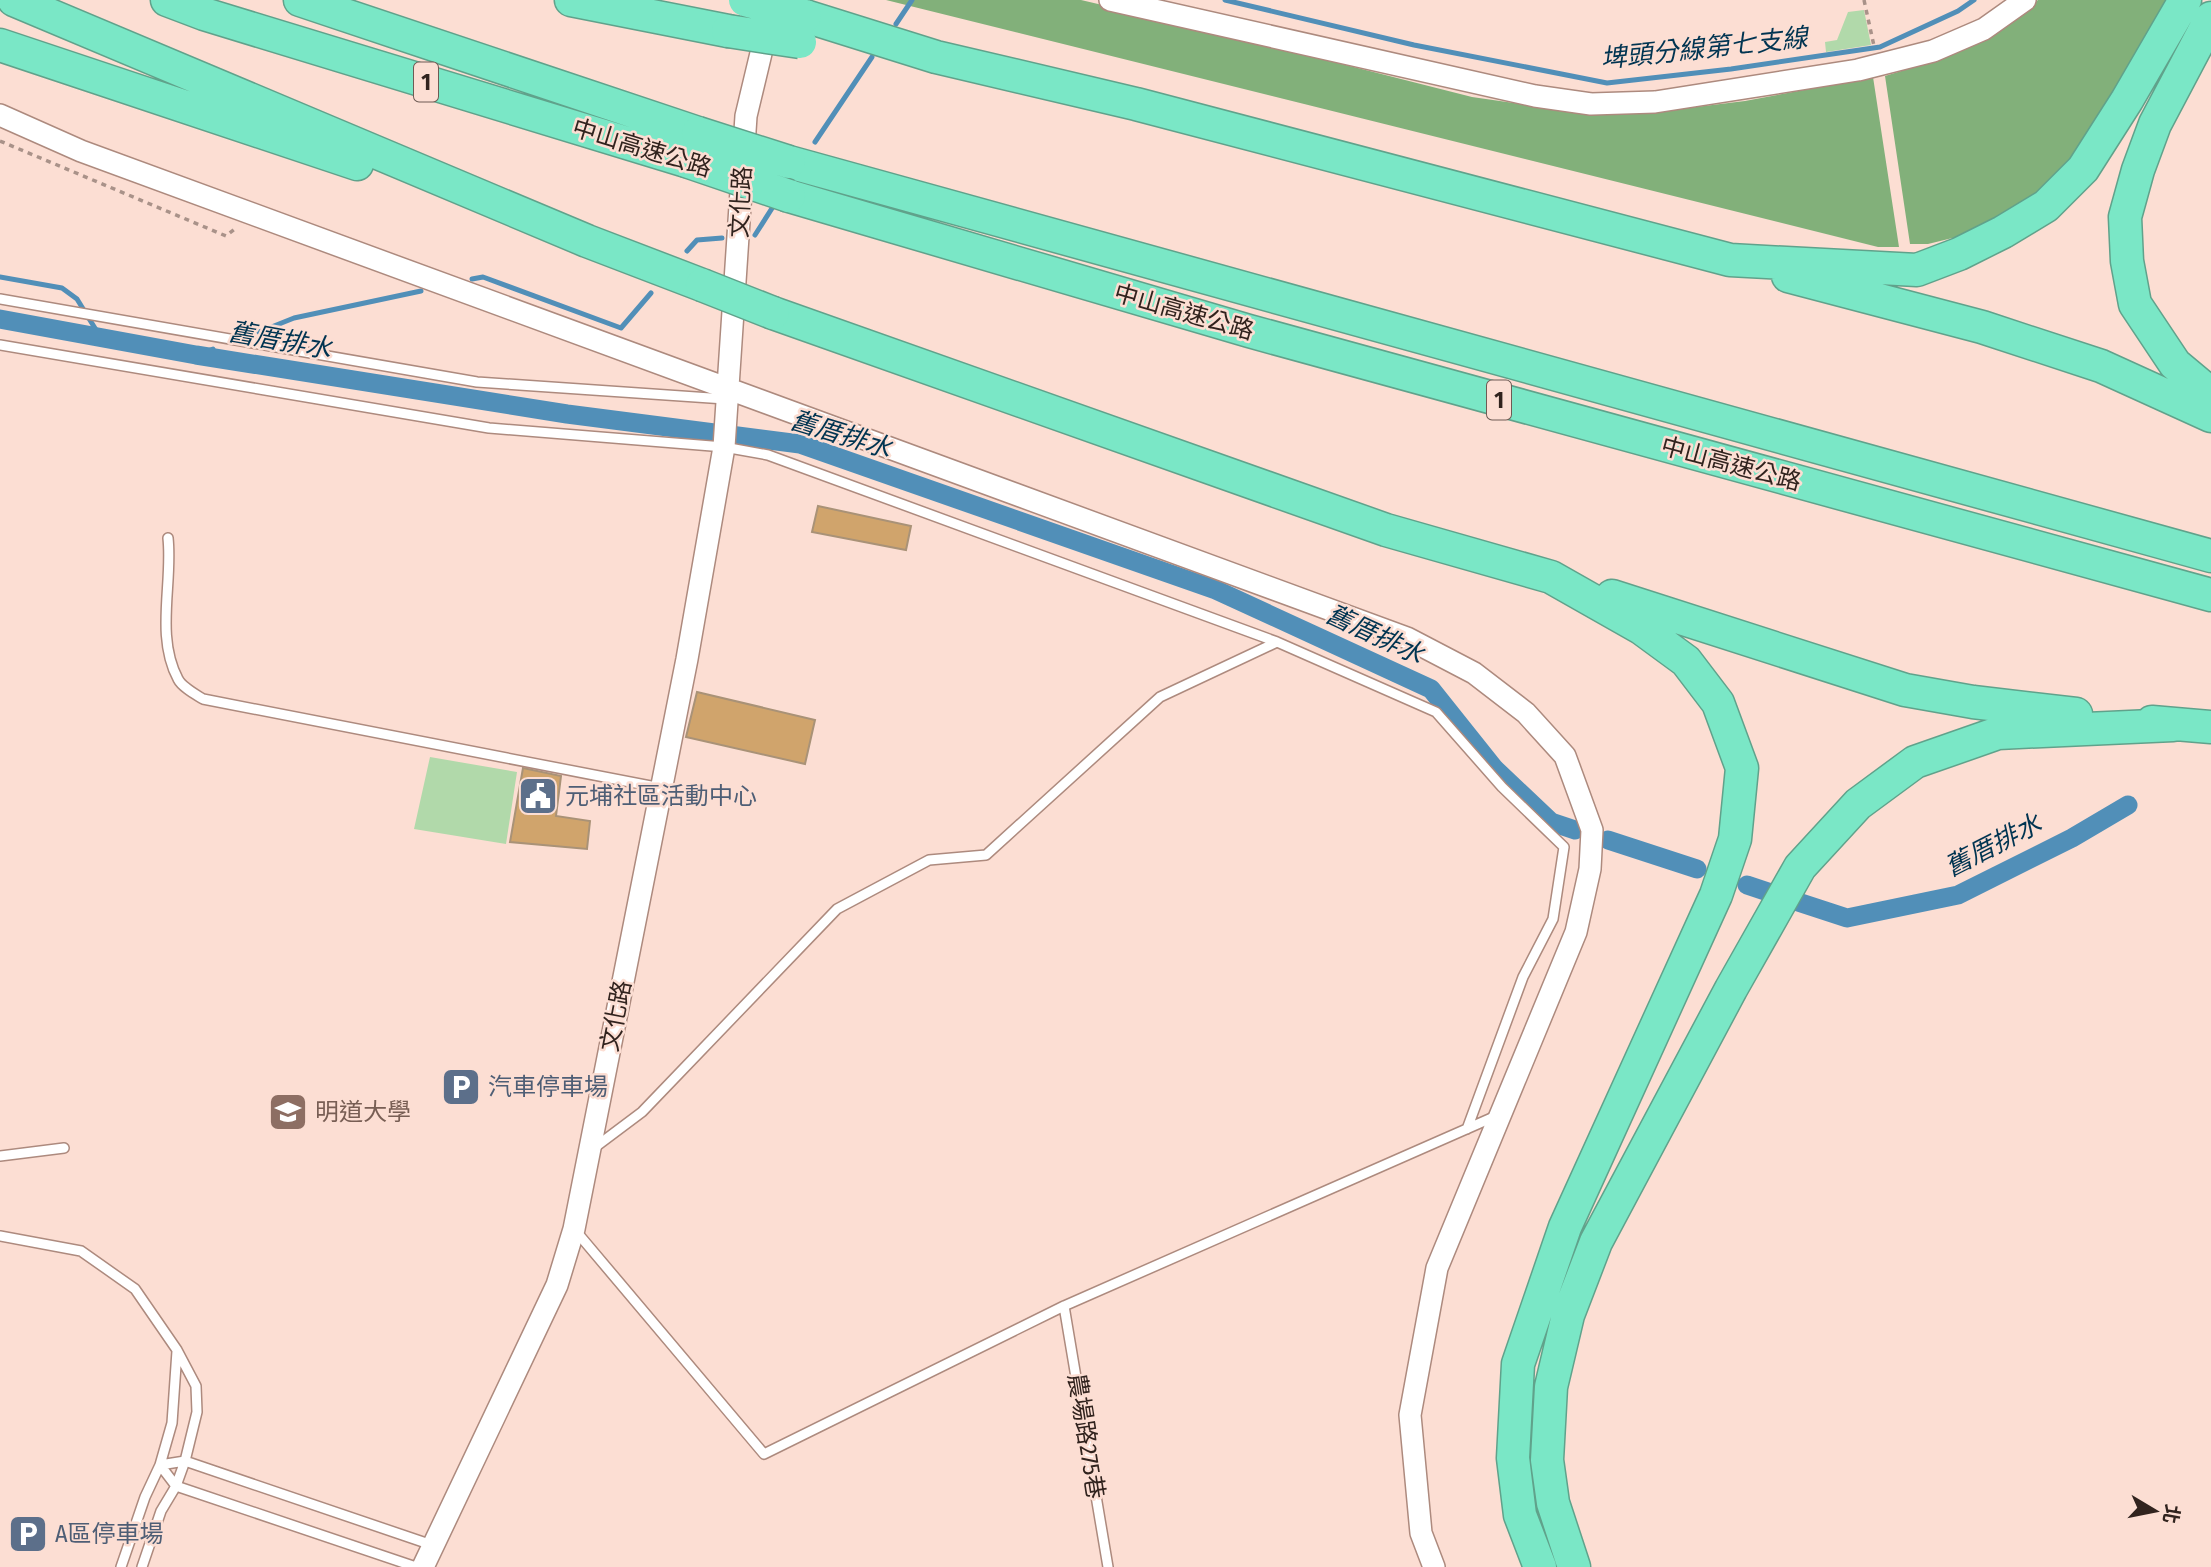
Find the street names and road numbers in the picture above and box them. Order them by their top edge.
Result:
road number: 1 [414,62,438,102]
street label: 中山高速公路 [569,114,715,182]
street label: 文化路 [725,165,757,239]
street label: 中山高速公路 [1111,279,1257,345]
road number: 1 [1487,380,1511,420]
street label: 中山高速公路 [1658,432,1804,496]
street label: 文化路 [595,978,637,1054]
street label: 農場路275巷 [1062,1371,1110,1501]

